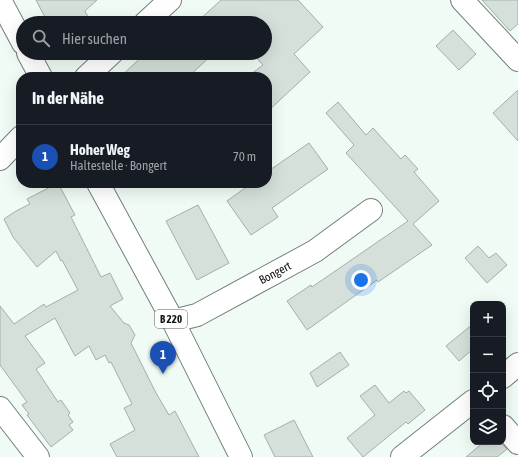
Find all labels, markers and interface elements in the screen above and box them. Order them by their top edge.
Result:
search box [16,16,272,60]
icon: search [30,27,52,49]
text: Hier suchen [62,30,127,47]
text: In der Nähe [32,88,104,108]
text: Hoher Weg [70,141,130,158]
text: 1 [42,149,48,164]
text: 70 m [233,149,256,164]
text: Haltestelle · Bongert [70,158,167,173]
street label: Bongert [257,258,294,287]
your location [351,270,371,290]
map controls [470,301,506,445]
button: + [470,301,506,337]
road number: B 220 [155,310,187,328]
button: − [470,337,506,373]
pin: 1 [150,341,176,374]
button: locate [470,373,506,409]
button: layers [470,409,506,445]

